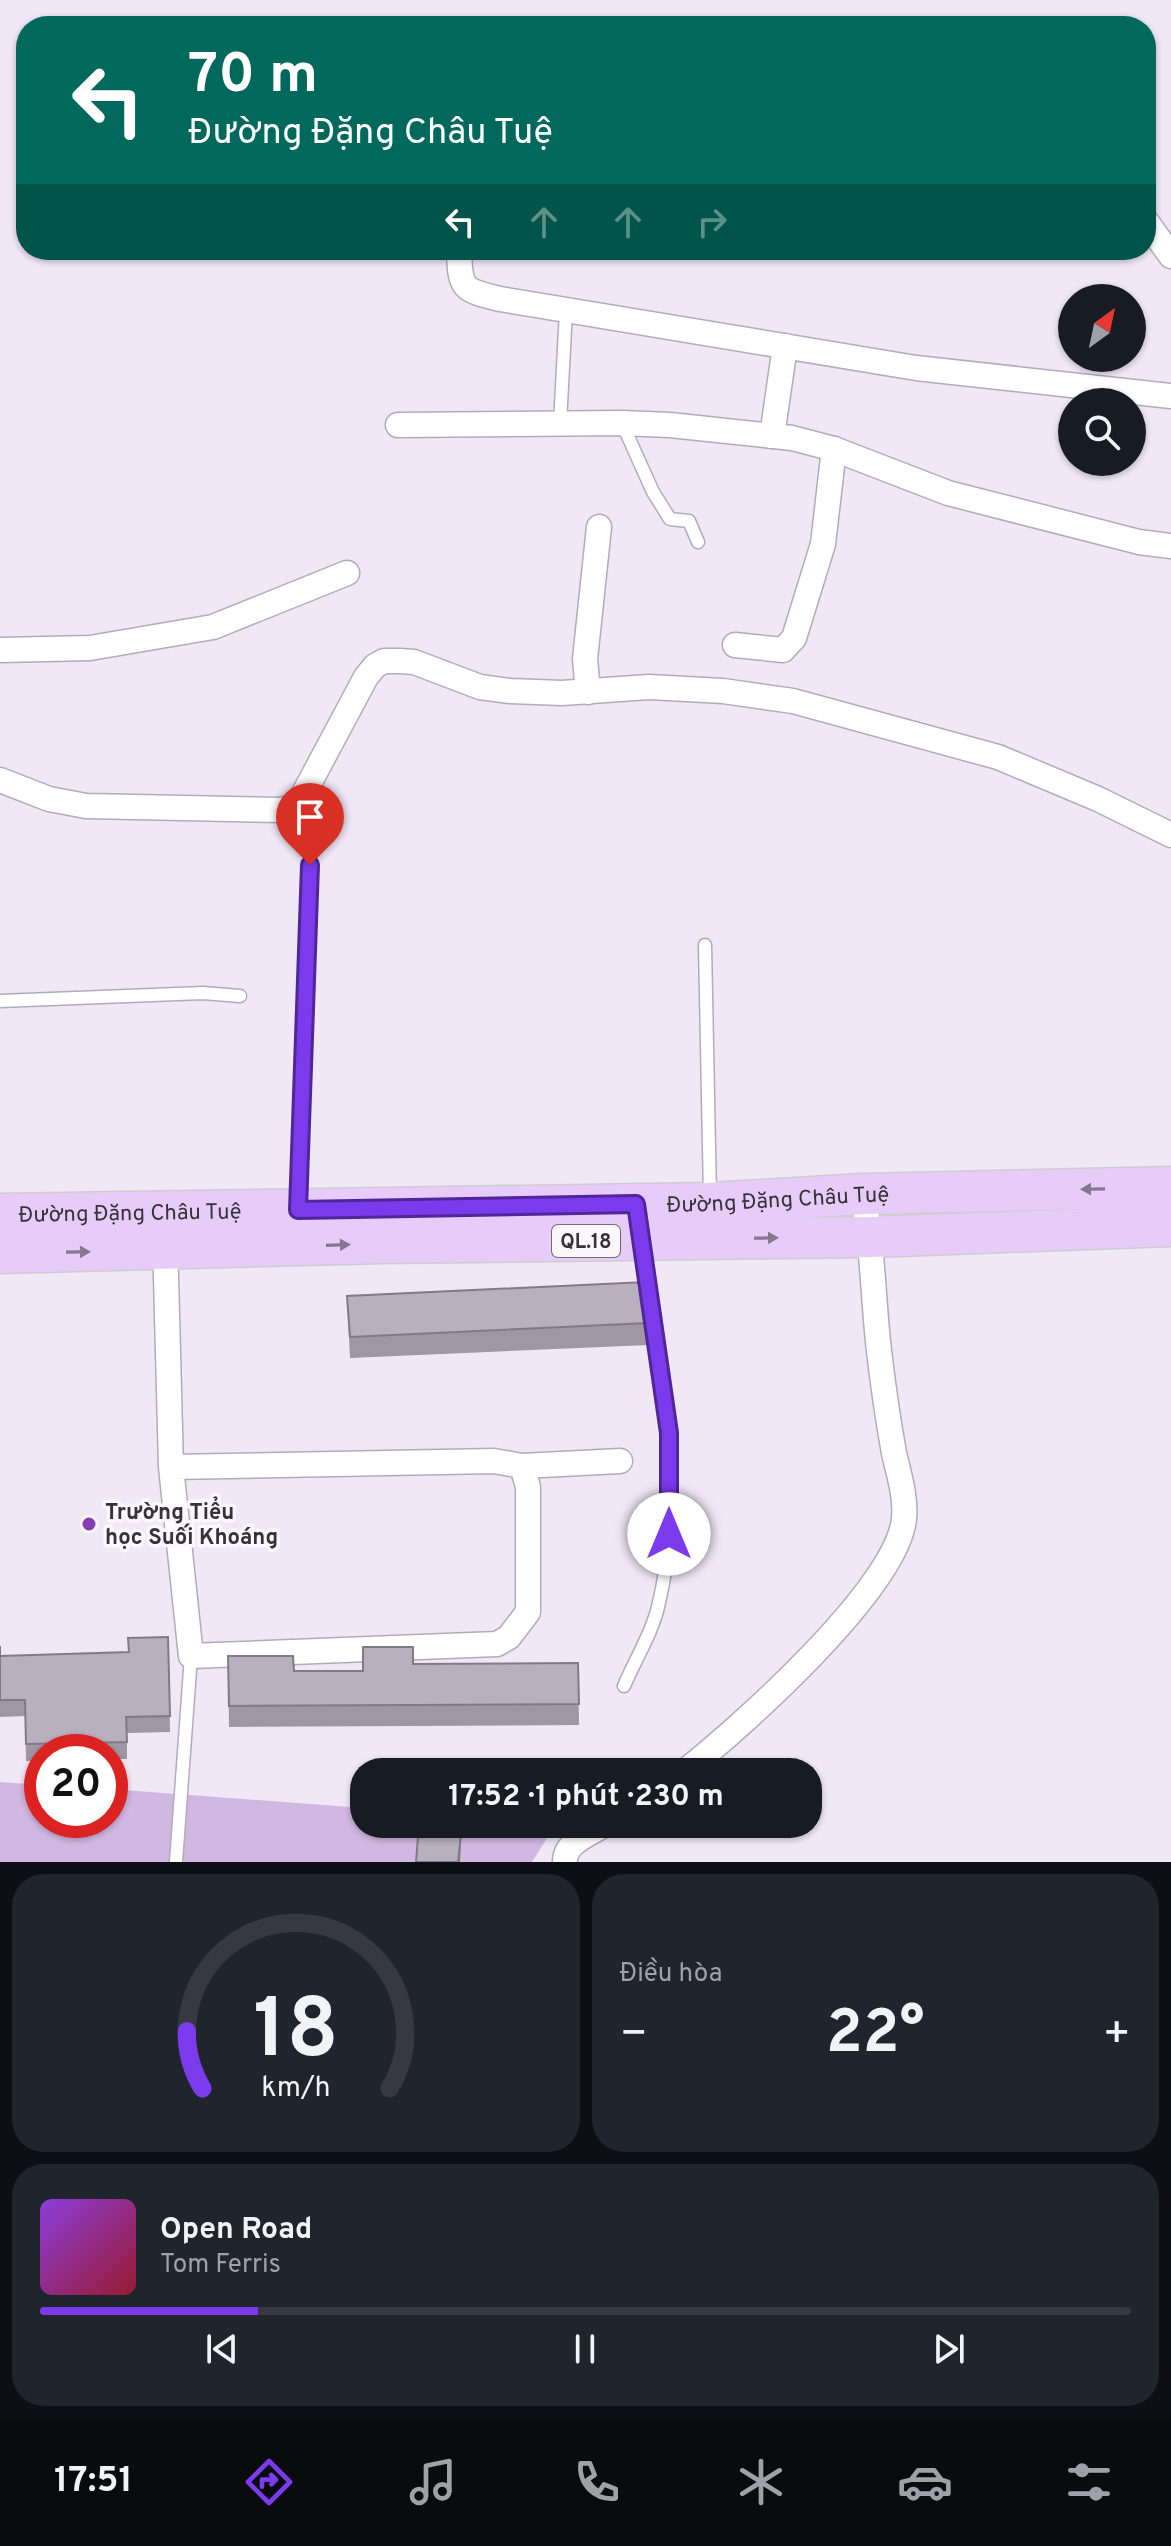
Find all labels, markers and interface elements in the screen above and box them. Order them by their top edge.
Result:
text: 70 m [188,42,318,112]
icon: left [56,48,160,152]
text: Đường Đặng Châu Tuệ [188,111,553,157]
icon: left [438,200,482,244]
icon: ahead [522,200,566,244]
icon: ahead [606,200,650,244]
icon: right [690,200,734,244]
north arrow [1058,284,1146,372]
map controls [1058,284,1146,476]
button: search [1058,388,1146,476]
pin [276,783,344,865]
icon: arrive [288,795,332,839]
street label: Đường Đặng Châu Tuệ [666,1182,890,1220]
one-way arrow [1080,1183,1105,1195]
street label: Đường Đặng Châu Tuệ [18,1199,242,1230]
road number: QL.18 [552,1225,620,1257]
one-way arrow [754,1232,779,1245]
one-way arrow [326,1238,351,1251]
one-way arrow [66,1245,91,1258]
position arrow [627,1492,711,1576]
place label: Trường Tiểu học Suối Khoáng [105,1496,278,1552]
marker: Trường Tiểu học Suối Khoáng [80,1515,98,1533]
speed limit sign: 20 [24,1734,128,1838]
text: 17:52 · 1 phút · 230 m [448,1779,724,1816]
text: Điều hòa [620,1958,722,1991]
text: 18 [253,1982,339,2087]
text: 22° [826,1998,924,2074]
text: − [620,2008,648,2064]
text: + [1103,2008,1131,2064]
text: km/h [261,2071,330,2107]
text: Open Road [160,2212,312,2249]
text: Tom Ferris [160,2249,281,2282]
icon: previous [200,2327,244,2371]
icon: pause [563,2327,607,2371]
icon: next [927,2327,971,2371]
icon: directions [241,2454,297,2510]
icon: music [405,2454,461,2510]
icon: phone [569,2454,625,2510]
icon: climate [733,2454,789,2510]
icon: car [897,2454,953,2510]
icon: filters [1061,2454,1117,2510]
text: 17:51 [54,2459,133,2505]

